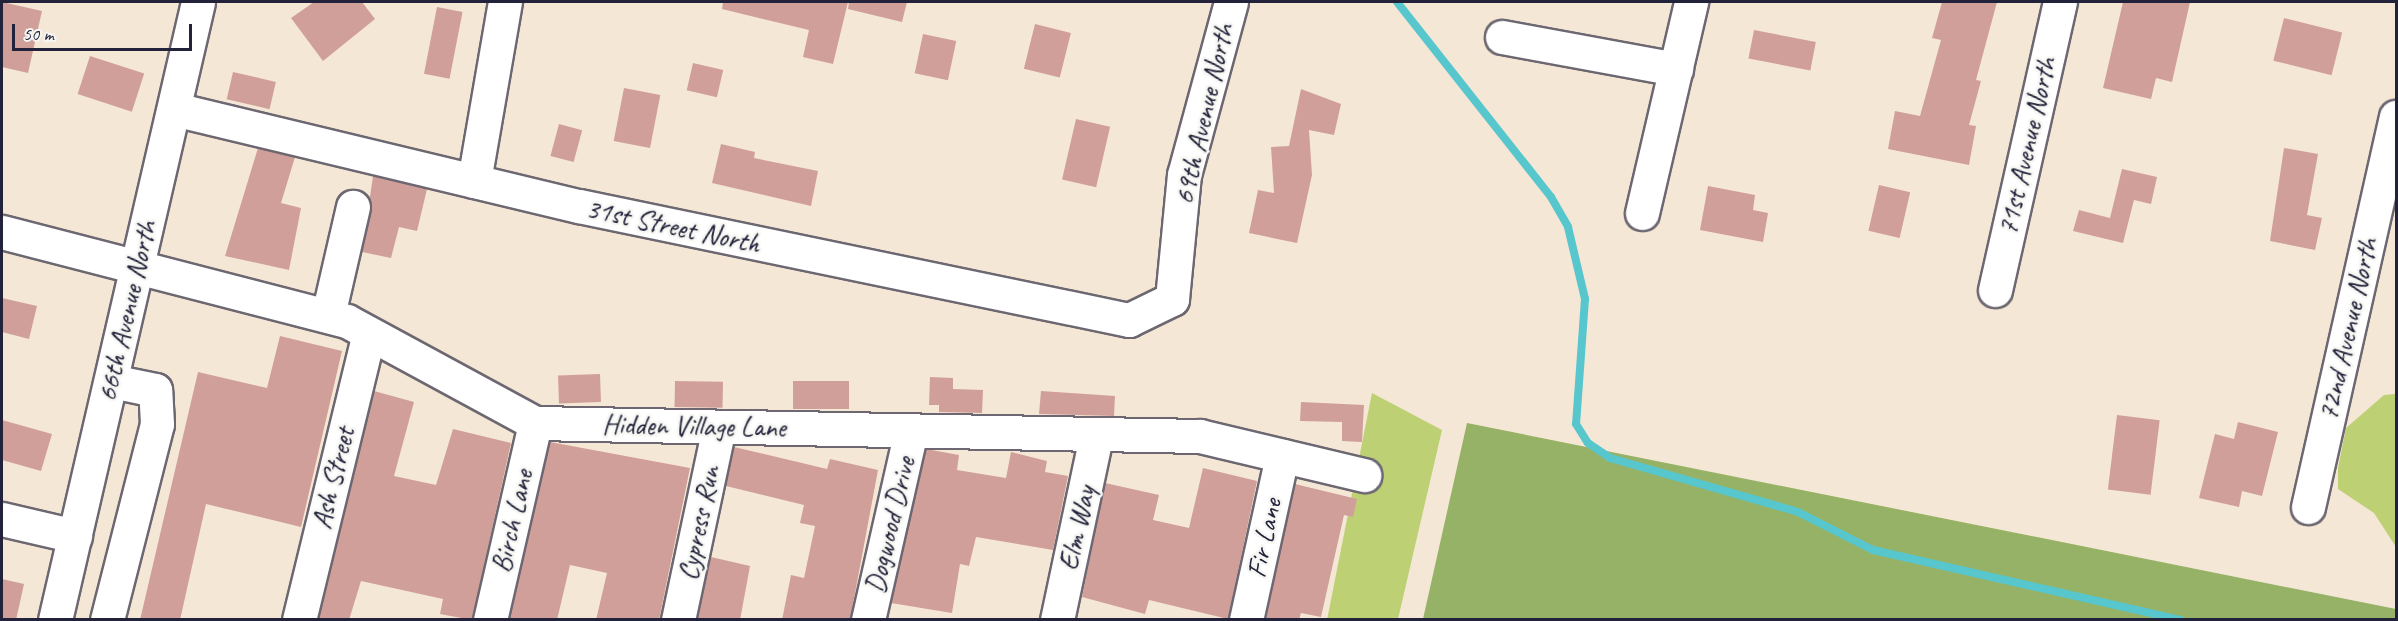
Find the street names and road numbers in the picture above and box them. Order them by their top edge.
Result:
street label: 69th Avenue North [1167,21,1241,207]
street label: 71st Avenue North [1990,54,2064,238]
street label: 31st Street North [583,191,763,261]
street label: 66th Avenue North [90,218,164,404]
street label: 72nd Avenue North [2311,235,2385,423]
street label: Hidden Village Lane [602,408,786,444]
street label: Ash Street [304,424,362,532]
street label: Dogwood Drive [858,454,922,596]
street label: Cypress Run [671,463,727,583]
street label: Birch Lane [484,466,540,576]
street label: Elm Way [1052,483,1102,573]
street label: Fir Lane [1239,495,1289,581]

